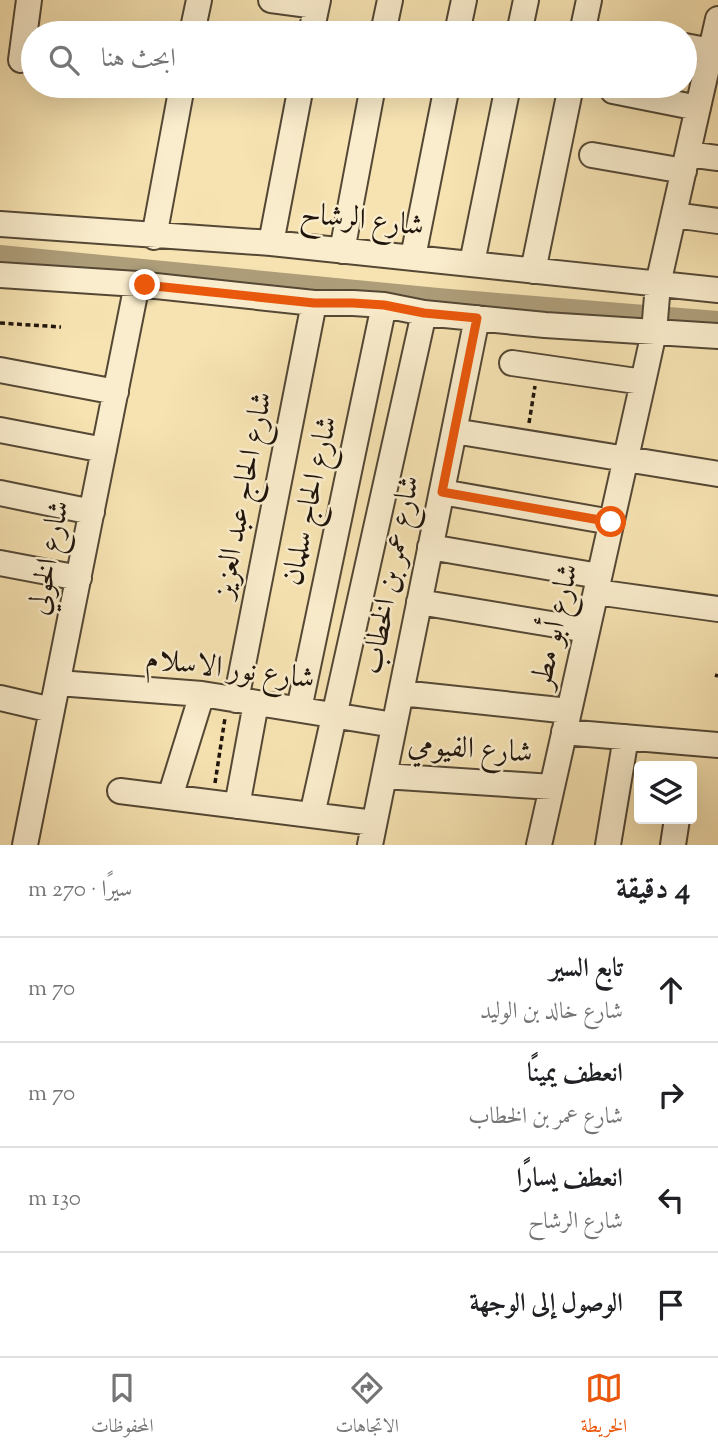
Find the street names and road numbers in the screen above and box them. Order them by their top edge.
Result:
street label: شارع الرشاح [298,193,426,251]
street label: شارع الحاج عبد العزيز [202,388,287,605]
street label: شارع الحاج سلمان [272,412,352,590]
street label: شارع عمر بن الخطاب [352,472,433,678]
street label: شارع الخولي [18,497,83,619]
street label: شارع أبو مطر [518,559,592,696]
street label: شارع نور الاسلام [143,638,317,704]
street label: شارع الفيومي [406,724,534,777]

